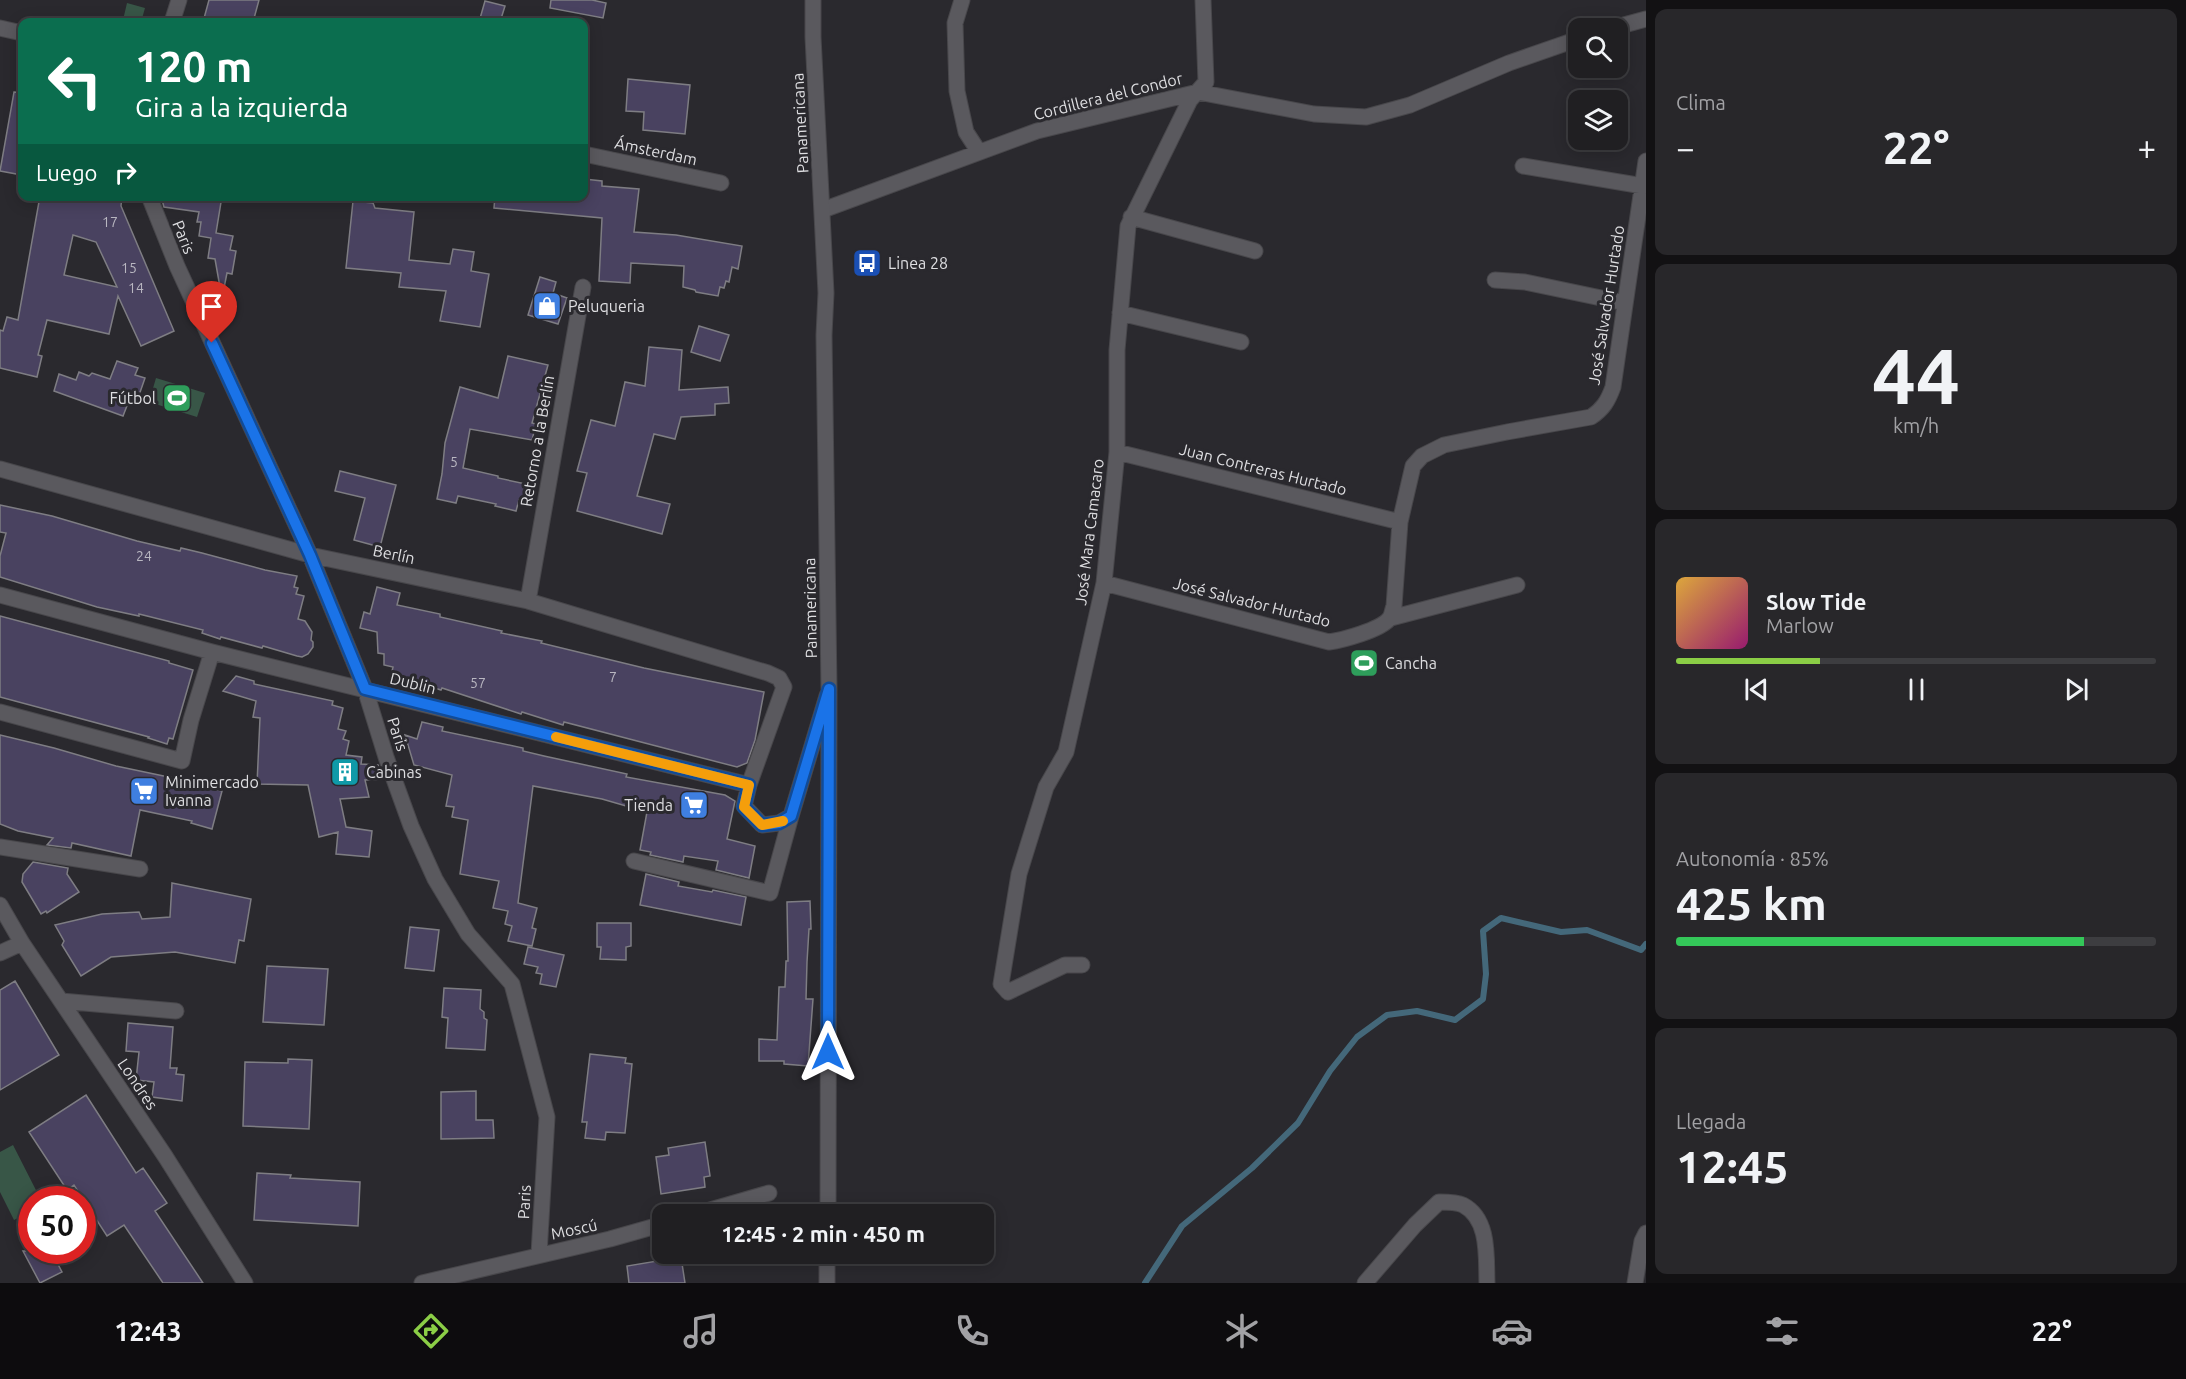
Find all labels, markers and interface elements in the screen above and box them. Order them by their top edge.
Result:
map controls [1568,18,1628,150]
button: search [1568,18,1628,78]
icon: left [36,42,114,120]
text: 120 m [135,43,252,90]
street label: Cordillera del Condor [1032,69,1184,123]
street label: Panamericana [788,72,812,174]
button: layers [1568,90,1628,150]
text: Clima [1676,91,1726,114]
text: Gira a la izquierda [135,92,348,122]
text: 22° [1883,122,1949,173]
text: − [1676,129,1695,166]
text: + [2137,129,2156,166]
street label: Ámsterdam [613,132,699,169]
icon: right [109,156,142,189]
text: Luego [36,160,97,185]
house number: 17 [102,214,118,230]
street label: Paris [169,218,199,256]
street label: José Salvador Hurtado [1584,224,1628,386]
bus stop icon: Linea 28 [851,247,883,279]
place label: Linea 28 [888,254,948,272]
house number: 15 [121,260,137,276]
house number: 14 [128,280,144,296]
pin [186,281,237,343]
icon: arrive [195,290,228,323]
shop icon: Peluqueria [531,290,563,322]
place label: Peluqueria [568,297,645,315]
text: 44 [1872,331,1960,419]
street label: Retorno a la Berlin [517,374,557,508]
sports icon: Fútbol [161,382,193,414]
place label: Fútbol [109,389,156,407]
text: km/h [1893,414,1939,437]
street label: Juan Contreras Hurtado [1177,439,1349,499]
house number: 5 [450,454,458,470]
street label: José Mara Camacaro [1071,458,1107,606]
street label: Berlín [371,541,417,567]
house number: 24 [136,548,152,564]
street label: Panamericana [800,558,820,658]
street label: José Salvador Hurtado [1171,574,1333,630]
text: Slow Tide [1766,589,1866,614]
text: Marlow [1766,614,1834,637]
sports icon: Cancha [1348,647,1380,679]
place label: Cancha [1385,654,1437,672]
street label: Dublin [388,669,438,697]
house number: 7 [609,669,617,685]
icon: previous [1740,673,1773,706]
icon: pause [1900,673,1933,706]
icon: next [2060,673,2093,706]
house number: 57 [470,675,486,691]
street label: Paris [384,715,412,753]
building icon: Cabinas [329,756,361,788]
place label: Cabinas [366,763,422,781]
place label: Minimercado Ivanna [165,773,259,809]
supermarket icon: Minimercado Ivanna [128,775,160,807]
supermarket icon: Tienda [678,789,710,821]
place label: Tienda [624,796,673,814]
text: Autonomía · 85% [1676,847,1829,870]
text: 425 km [1676,878,1827,929]
position arrow [796,1020,860,1084]
street label: Londres [114,1055,162,1113]
text: Llegada [1676,1110,1746,1133]
text: 12:45 [1676,1141,1789,1192]
street label: Paris [514,1184,534,1220]
speed limit sign: 50 [18,1186,96,1264]
street label: Moscú [549,1215,599,1243]
text: 12:45 · 2 min · 450 m [721,1221,925,1246]
icon: directions [410,1310,452,1352]
icon: music [680,1310,722,1352]
icon: phone [951,1310,993,1352]
icon: climate [1221,1310,1263,1352]
icon: car [1491,1310,1533,1352]
icon: filters [1761,1310,1803,1352]
text: 12:43 [114,1316,182,1346]
text: 22° [2032,1316,2072,1346]

